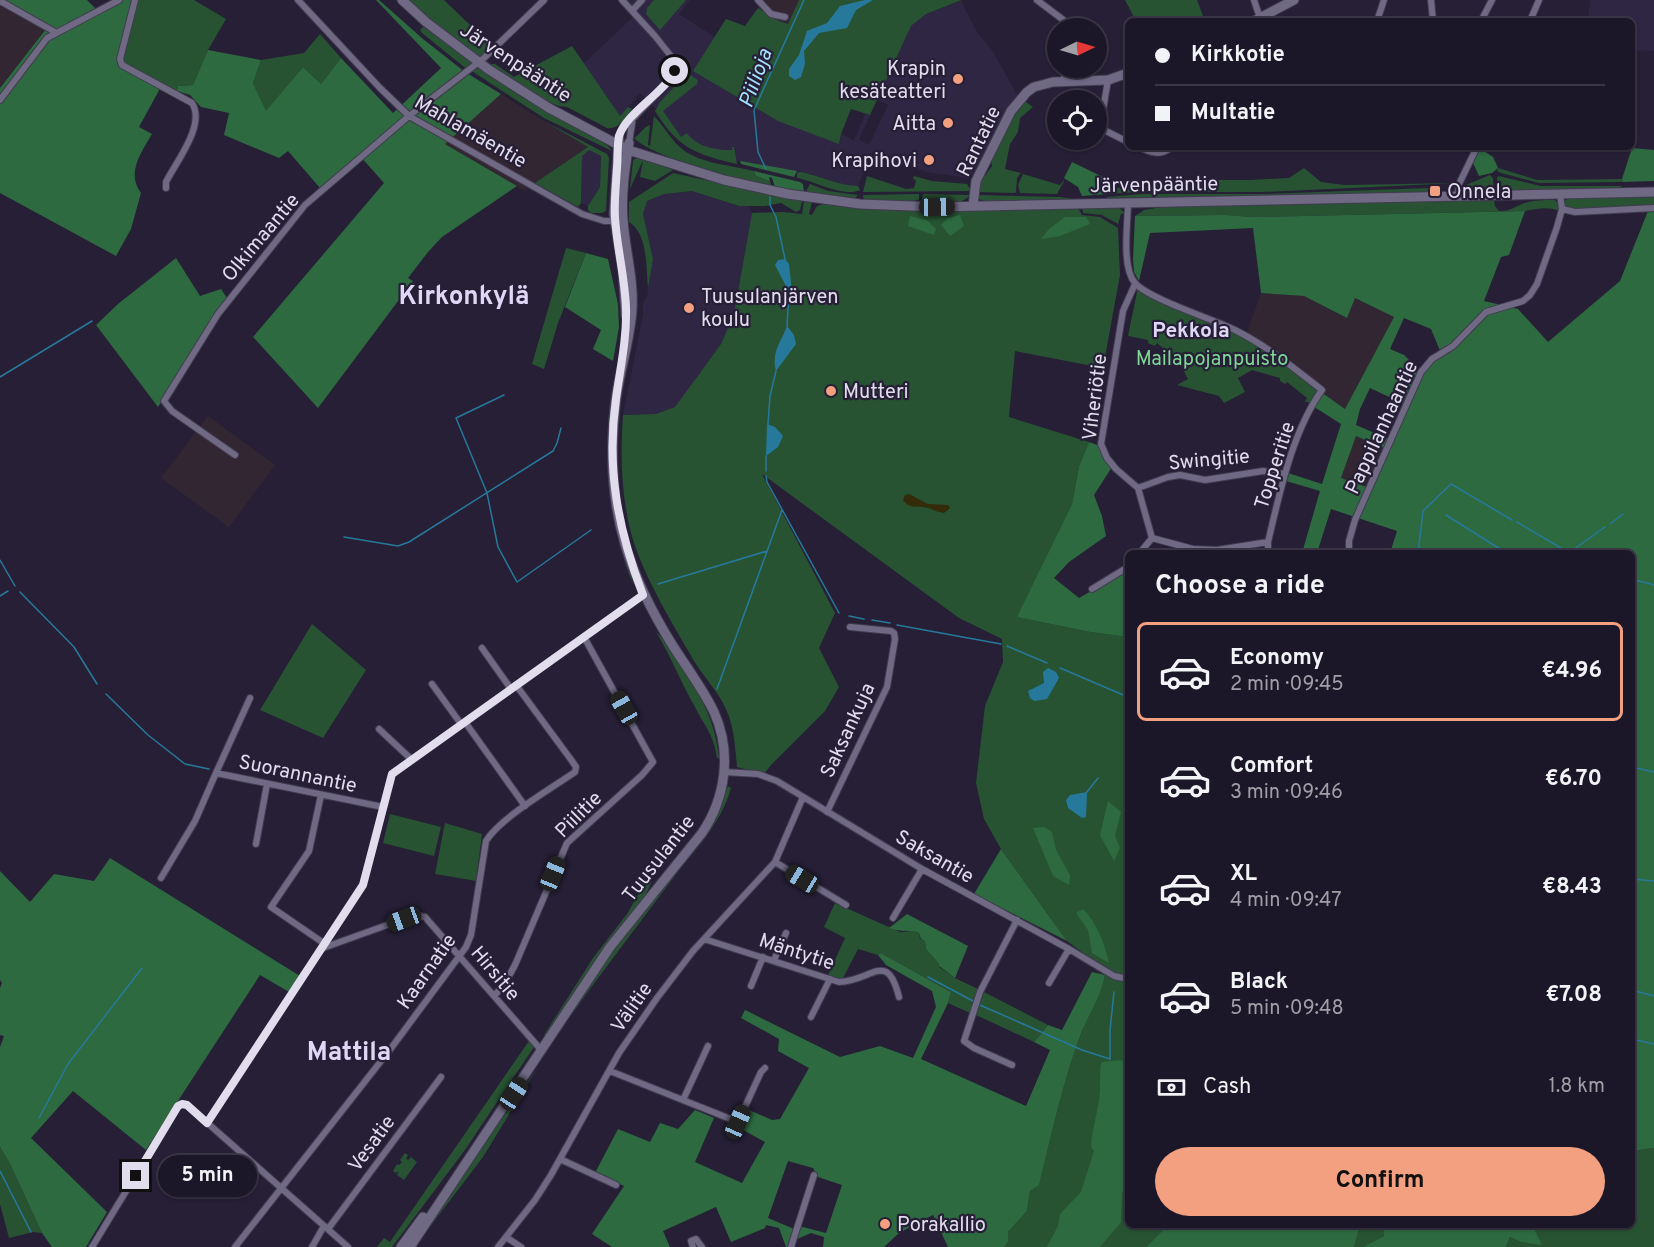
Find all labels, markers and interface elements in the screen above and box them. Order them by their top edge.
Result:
street label: Järvenpääntie [454,18,576,110]
north arrow [1047,18,1107,78]
map controls [1047,18,1107,150]
text: Kirkkotie [1191,42,1285,69]
water label: Piilioja [733,45,780,112]
route start [661,57,688,84]
place label: Krapin kesäteatteri [839,57,946,106]
marker: Krapin kesäteatteri [951,72,965,86]
street label: Mahlamäentie [409,90,531,175]
button: locate [1047,90,1107,150]
text: Multatie [1191,100,1275,127]
street label: Rantatie [952,102,1008,181]
place label: Aitta [892,112,936,138]
marker: Aitta [941,116,955,130]
place label: Krapihovi [831,149,917,175]
marker: Krapihovi [922,153,936,167]
street label: Järvenpääntie [1090,172,1218,200]
place label: Onnela [1447,180,1511,206]
marker: Onnela [1428,184,1442,198]
street label: Olkimaantie [217,189,306,288]
car [919,198,955,216]
district label: Kirkonkylä [398,281,530,314]
place label: Tuusulanjärven koulu [701,285,839,334]
marker: Tuusulanjärven koulu [682,301,696,315]
district label: Pekkola [1152,318,1230,345]
park label: Mailapojanpuisto [1136,347,1288,373]
street label: Viheriötie [1078,352,1114,442]
street label: Pappilanhaantie [1340,357,1425,499]
place label: Mutteri [843,380,909,406]
marker: Mutteri [824,384,838,398]
street label: Topperitie [1250,419,1302,513]
street label: Swingitie [1167,444,1251,477]
text: Choose a ride [1155,569,1325,603]
icon: car [1158,645,1212,699]
text: Economy [1230,645,1324,672]
text: €4.96 [1542,658,1602,685]
text: 2 min · 09:45 [1230,672,1344,698]
street label: Saksankuja [816,679,882,782]
car [607,688,641,728]
street label: Suorannantie [236,750,359,800]
icon: car [1158,753,1212,807]
text: Comfort [1230,753,1313,780]
text: €6.70 [1545,766,1602,793]
text: 3 min · 09:46 [1230,780,1343,806]
street label: Piilitie [550,786,608,844]
street label: Tuusulantie [617,810,702,908]
street label: Saksantie [890,825,978,891]
car [538,854,568,894]
icon: car [1158,861,1212,915]
text: XL [1230,861,1257,888]
car [782,862,822,896]
text: €8.43 [1542,874,1602,901]
text: 4 min · 09:47 [1230,888,1342,914]
car [384,904,424,934]
street label: Mäntytie [755,928,837,977]
street label: Kaarnatie [392,929,463,1015]
street label: Hirsitie [464,941,525,1007]
icon: car [1158,969,1212,1023]
text: Black [1230,969,1288,996]
street label: Välitie [606,978,659,1038]
text: €7.08 [1546,982,1602,1009]
text: 5 min · 09:48 [1230,996,1344,1022]
district label: Mattila [307,1037,391,1070]
icon: cash [1155,1071,1188,1104]
car [497,1074,531,1114]
text: Cash [1203,1074,1252,1101]
text: 1.8 km [1549,1074,1605,1100]
car [722,1102,754,1142]
street label: Vesatie [343,1111,402,1178]
button: Confirm [1155,1147,1605,1216]
callout: 5 min [157,1155,256,1197]
route end [122,1162,149,1189]
text: 5 min [181,1163,234,1189]
place label: Porakallio [897,1213,986,1239]
marker: Porakallio [878,1217,892,1231]

